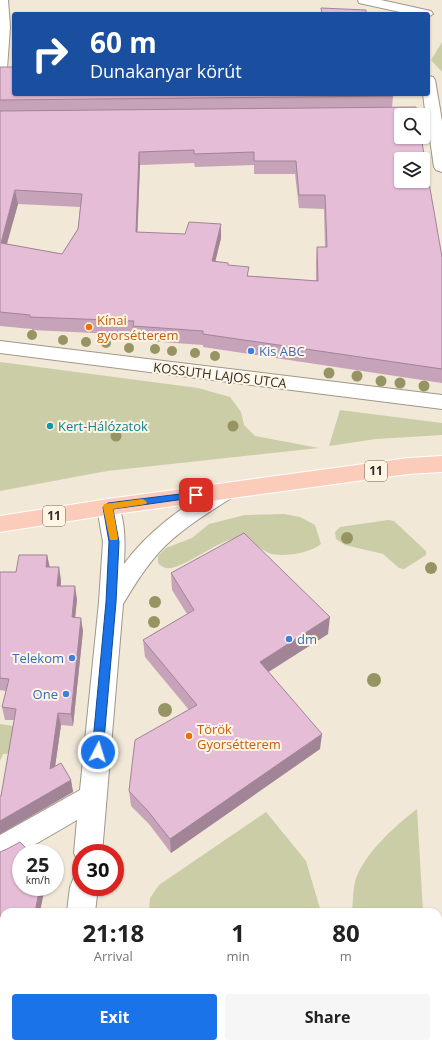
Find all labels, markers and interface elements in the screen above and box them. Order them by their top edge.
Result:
text: 60 m [90,23,157,61]
icon: right [24,28,76,80]
text: Dunakanyar körút [90,59,242,83]
map controls [394,108,430,188]
button: search [394,108,430,144]
button: layers [394,152,430,188]
place label: Kínai gyorsétterem [97,311,178,344]
marker: Kínai gyorsétterem [84,322,94,332]
place label: Kis ABC [259,342,305,360]
marker: Kis ABC [246,346,256,356]
street label: KOSSUTH LAJOS UTCA [152,358,288,392]
place label: Kert-Hálózatok [58,417,148,435]
marker: Kert-Hálózatok [45,421,55,431]
road number: 11 [365,461,387,481]
pin [179,478,213,512]
icon: arrive [185,484,207,506]
road number: 11 [43,506,65,526]
place label: dm [297,630,317,648]
marker: dm [284,634,294,644]
place label: Telekom [12,649,64,667]
marker: Telekom [67,653,77,663]
place label: One [33,685,58,703]
marker: One [61,689,71,699]
place label: Török Gyorsétterem [197,720,281,753]
position arrow [77,731,119,773]
marker: Török Gyorsétterem [184,731,194,741]
speed limit sign: 30 [72,844,124,896]
text: 25 [27,851,49,878]
text: km/h [26,873,50,887]
text: 21:18 [82,916,144,949]
text: 1 [231,916,245,949]
text: 80 [332,916,360,949]
text: Arrival [94,947,133,965]
text: min [226,947,250,965]
text: m [340,947,352,965]
button: Exit [12,994,217,1040]
button: Share [225,994,430,1040]

